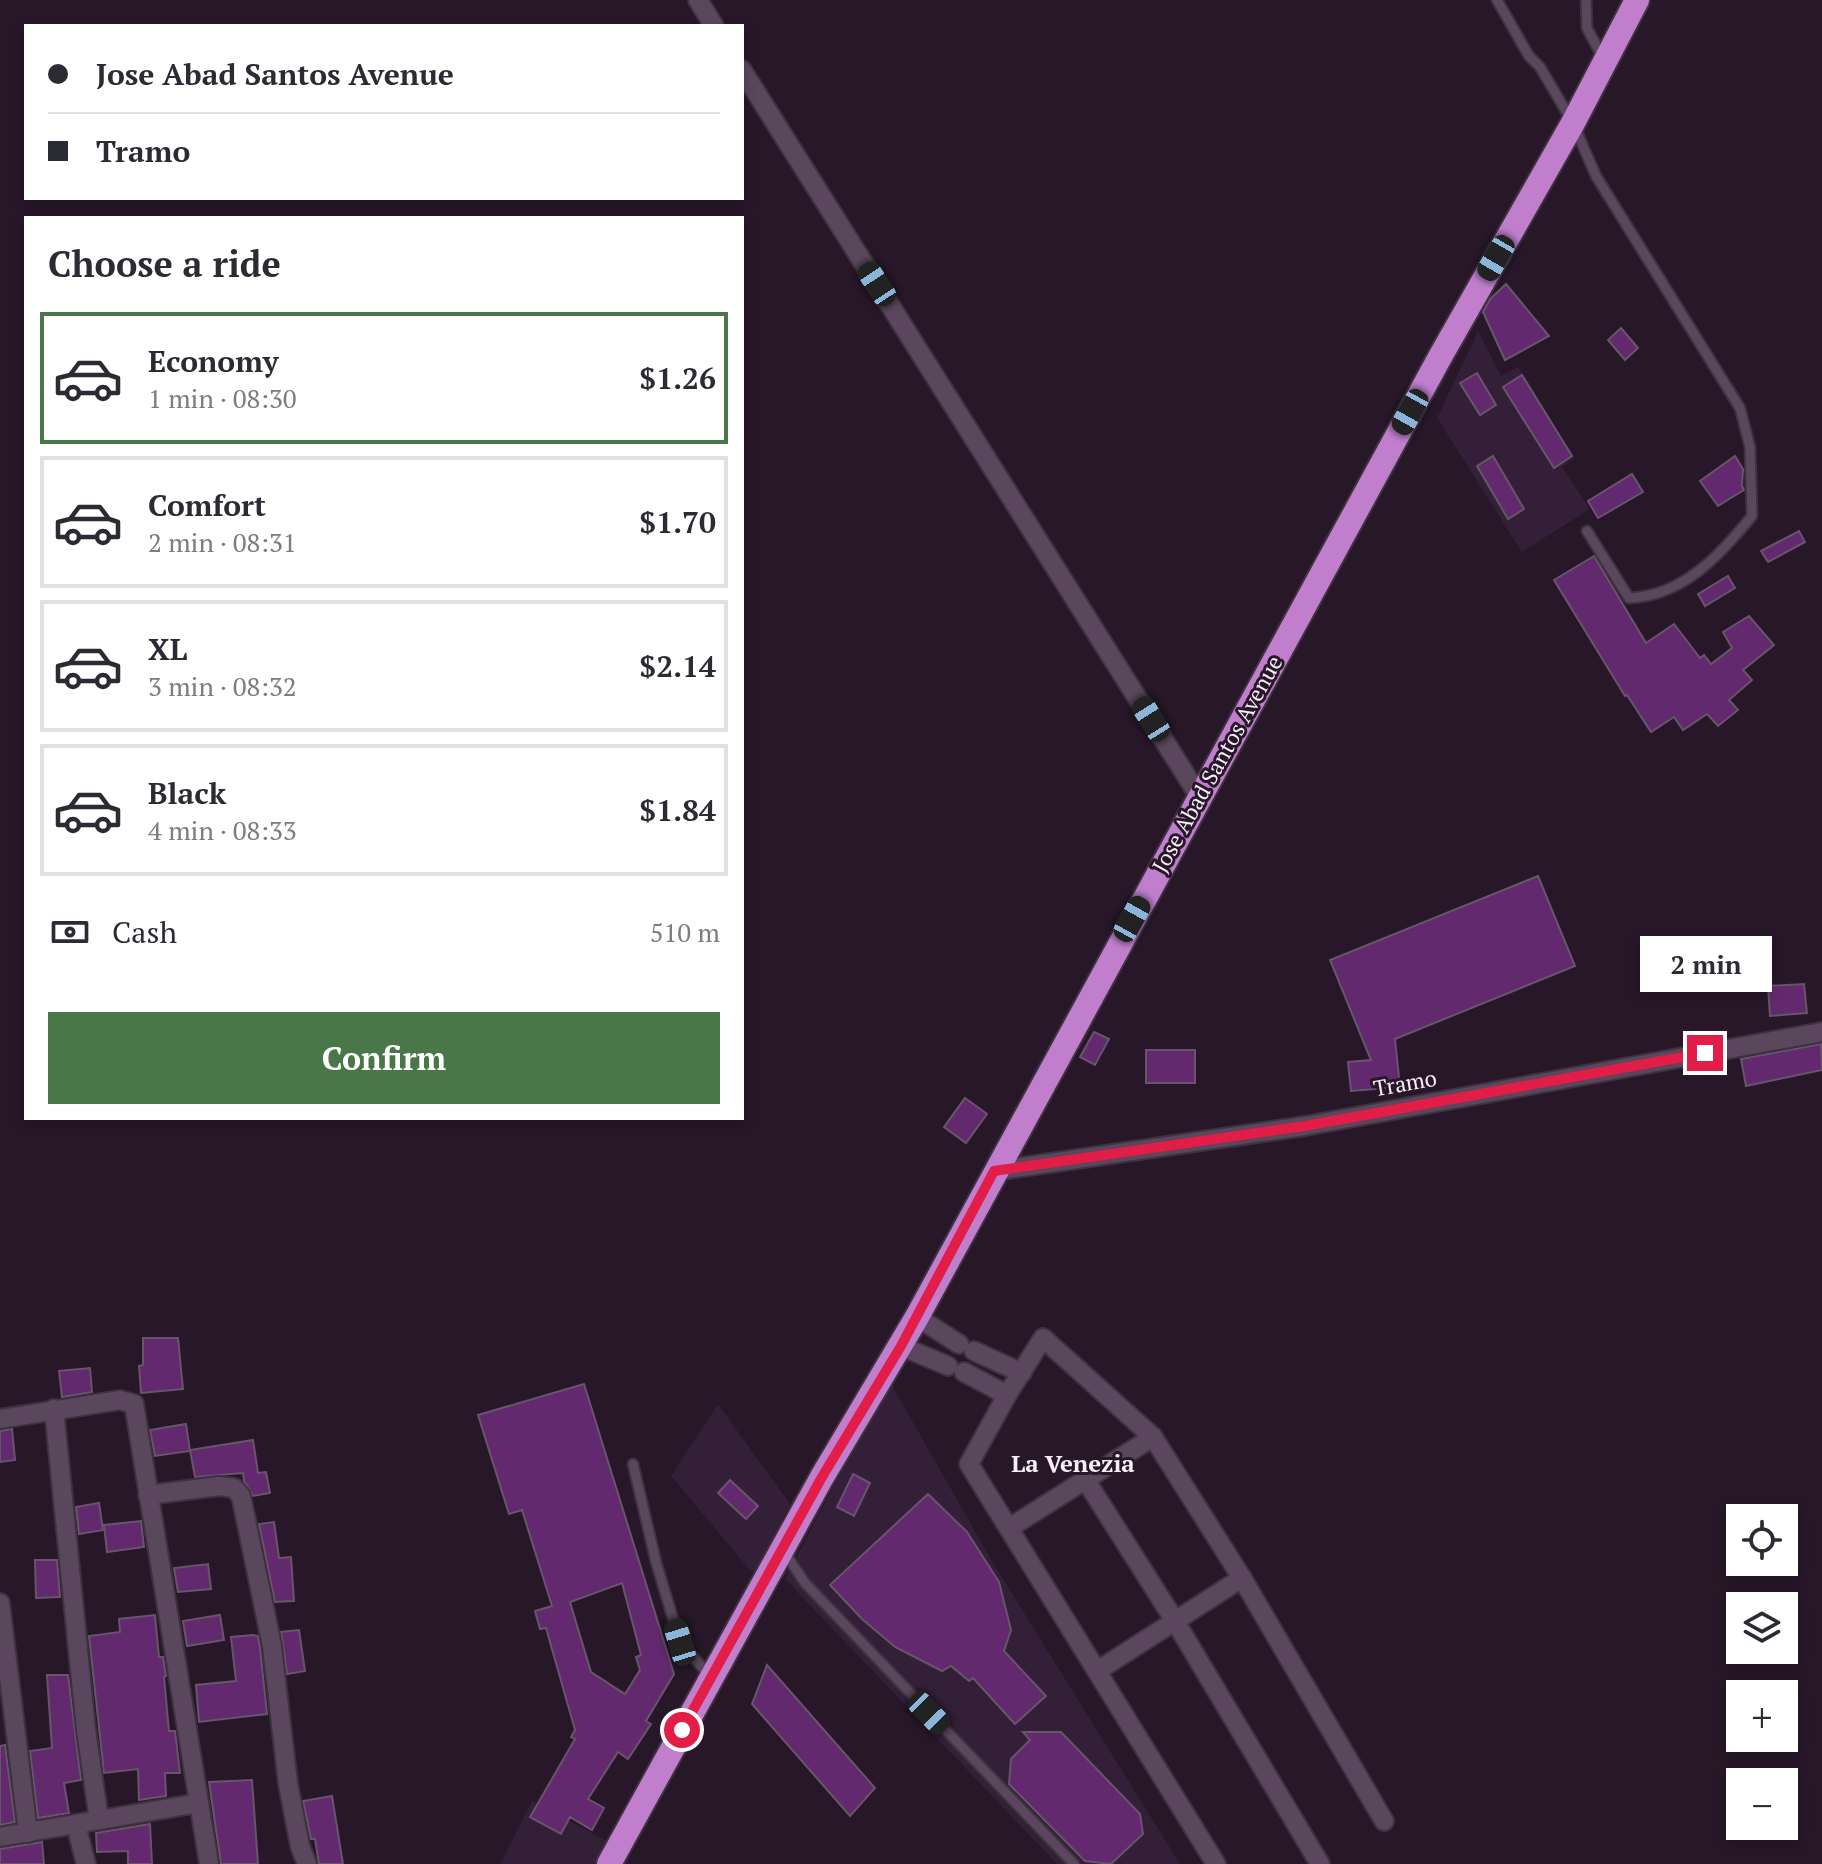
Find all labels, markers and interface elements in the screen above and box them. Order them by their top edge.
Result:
text: Jose Abad Santos Avenue [96,54,454,94]
text: Tramo [96,131,190,171]
car [1474,231,1518,285]
text: Choose a ride [48,240,281,287]
car [854,257,900,311]
text: Economy [148,341,279,381]
icon: car [52,342,124,414]
text: $1.26 [639,358,716,398]
text: 1 min · 08:30 [148,381,297,415]
car [1388,385,1432,439]
text: Comfort [148,485,266,525]
icon: car [52,486,124,558]
text: $1.70 [639,502,716,542]
text: 2 min · 08:31 [148,525,297,559]
text: XL [148,629,187,669]
icon: car [52,630,124,702]
text: $2.14 [639,646,716,686]
street label: Jose Abad Santos Avenue [1145,650,1288,877]
text: 3 min · 08:32 [148,669,297,703]
car [1128,692,1174,746]
text: Black [148,773,226,813]
icon: car [52,774,124,846]
text: $1.84 [639,790,716,830]
text: 4 min · 08:33 [148,813,297,847]
car [1110,892,1154,946]
icon: cash [48,910,92,954]
text: Cash [112,912,177,952]
text: 510 m [650,915,720,949]
callout: 2 min [1639,937,1771,993]
text: 2 min [1670,947,1742,981]
button: Confirm [48,1012,720,1104]
route end [1687,1035,1723,1071]
street label: Tramo [1371,1063,1439,1102]
district label: La Venezia [1011,1447,1135,1479]
map controls [1726,1504,1798,1840]
button: locate [1726,1504,1798,1576]
button: layers [1726,1592,1798,1664]
car [662,1616,698,1668]
button: + [1726,1680,1798,1752]
car [904,1687,954,1739]
route start [664,1712,700,1748]
button: − [1726,1768,1798,1840]

